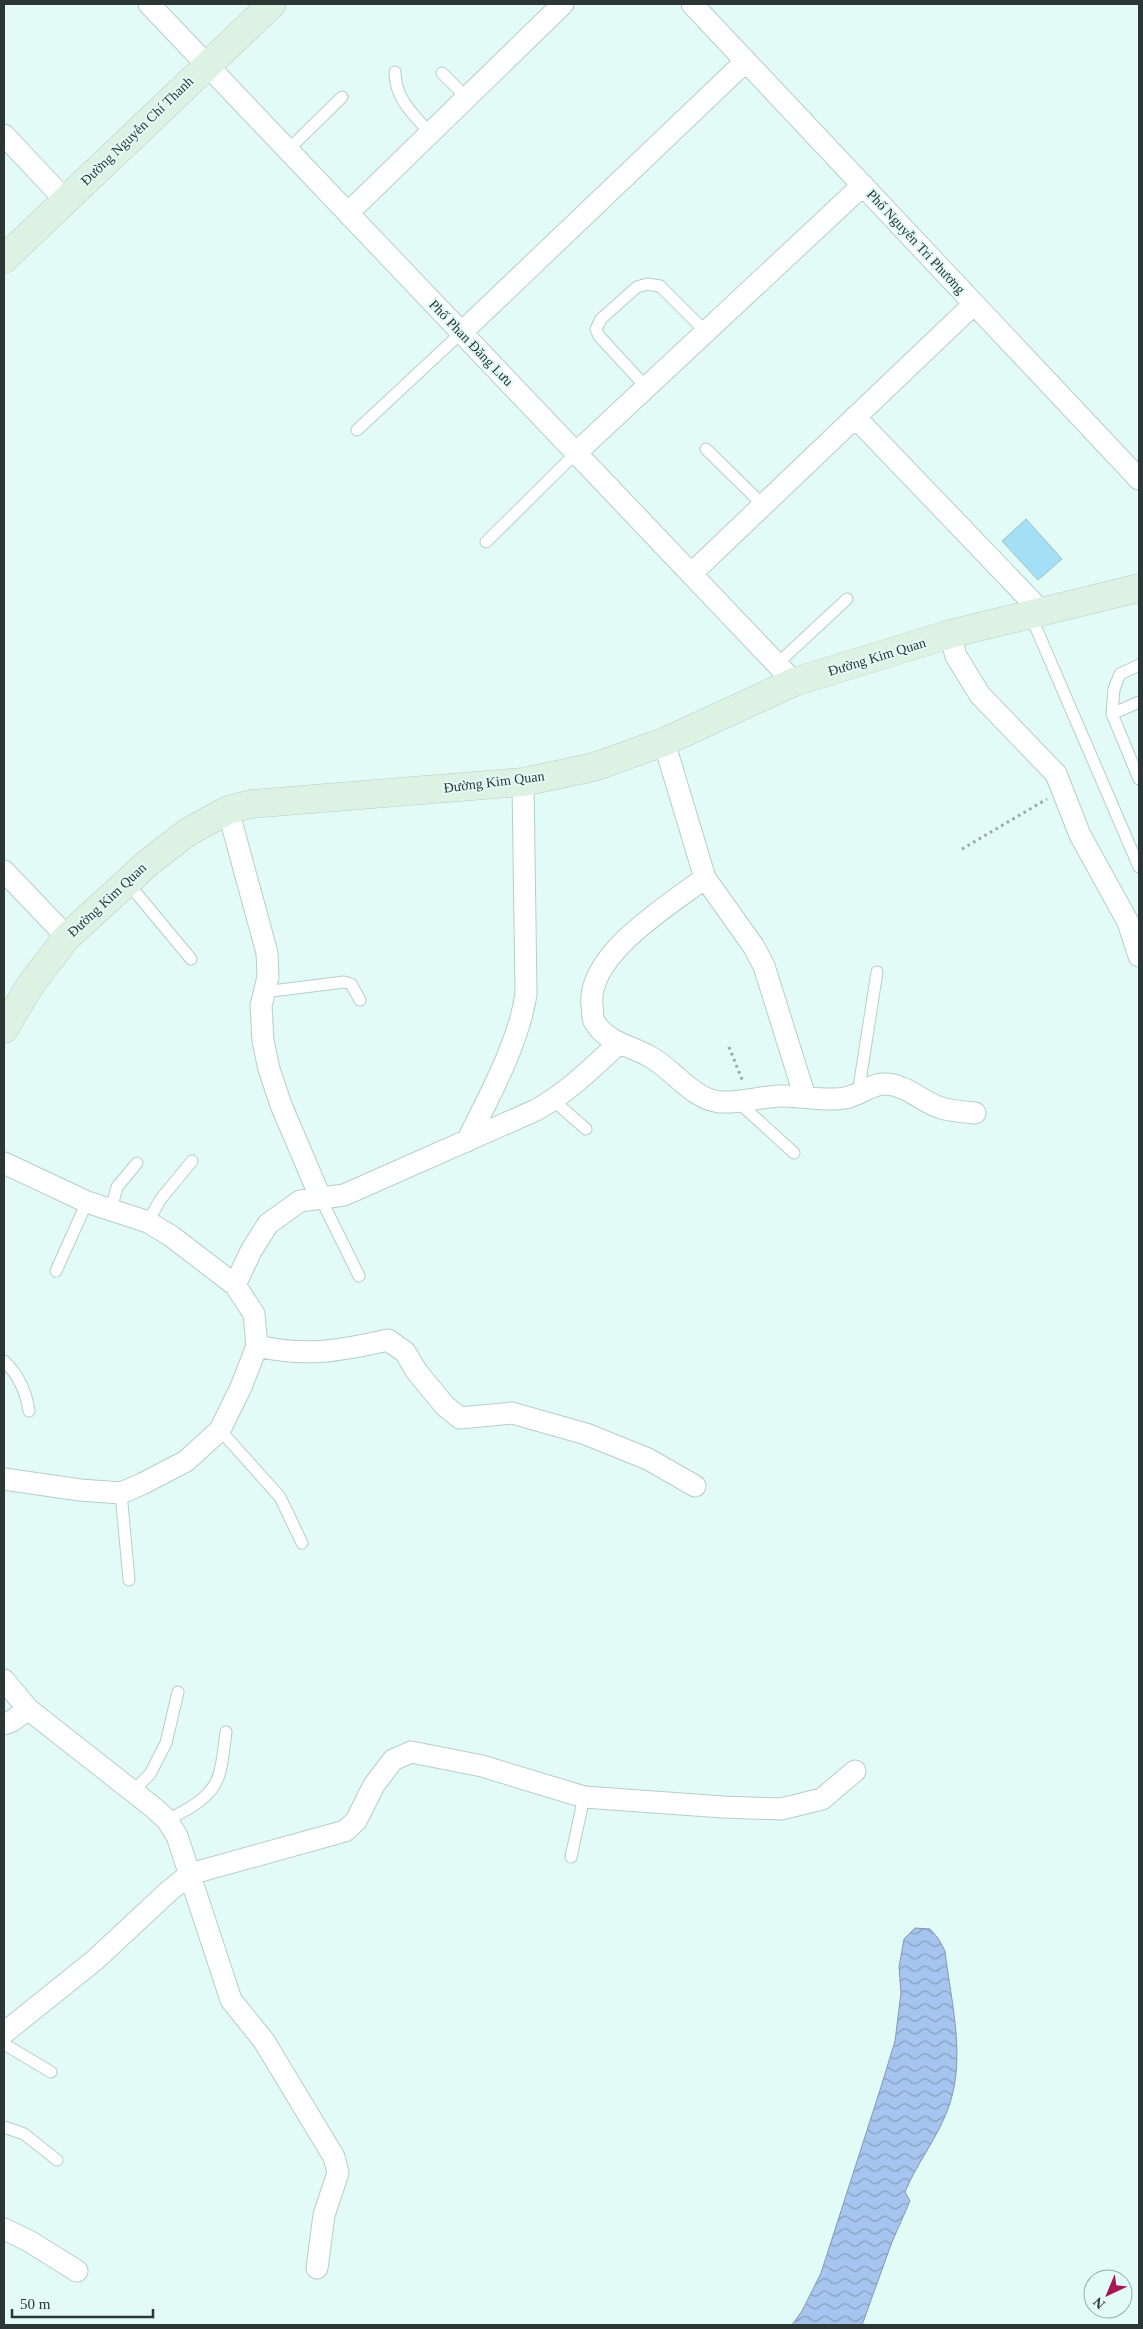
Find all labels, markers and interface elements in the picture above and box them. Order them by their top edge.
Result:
street label: Đường Nguyễn Chí Thanh [78,74,196,188]
street label: Phố Nguyễn Tri Phương [864,187,968,297]
street label: Phố Phan Đăng Lưu [426,297,516,389]
street label: Đường Kim Quan [826,635,928,679]
street label: Đường Kim Quan [443,768,545,796]
street label: Đường Kim Quan [65,860,149,940]
north arrow [1083,2269,1133,2319]
scale bar [12,2286,154,2318]
text: N [1090,2294,1108,2312]
text: 50 m [20,2296,51,2312]

